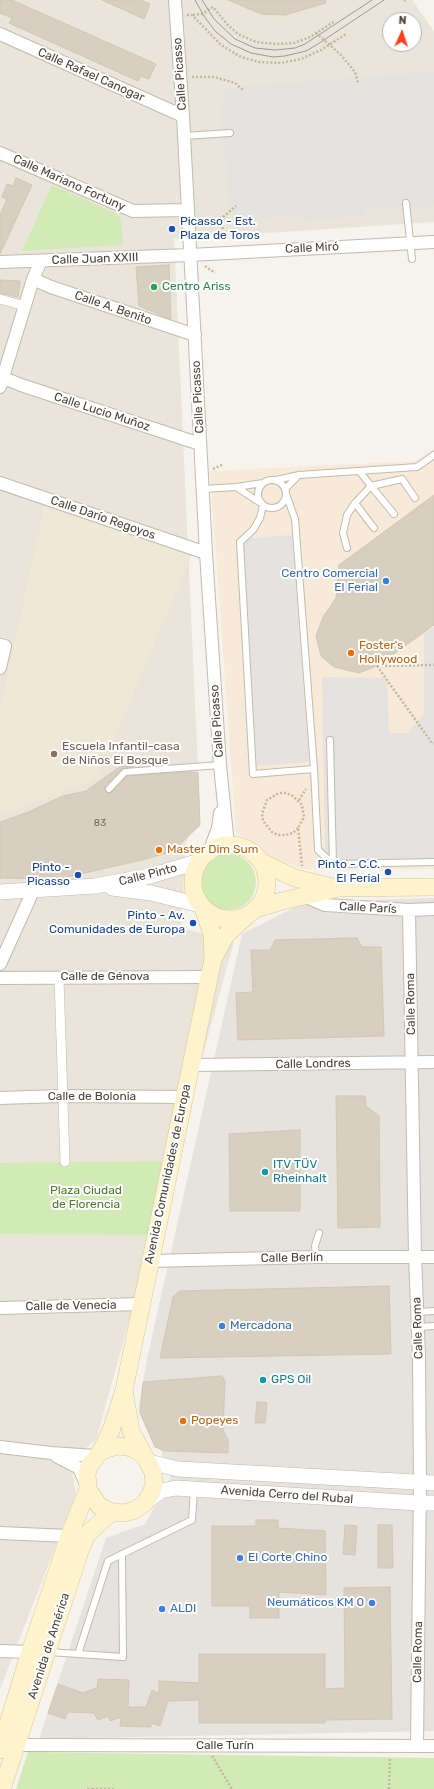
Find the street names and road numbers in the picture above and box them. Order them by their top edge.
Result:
street label: Calle Picasso [170,37,190,111]
street label: Calle Rafael Canogar [35,45,147,105]
street label: Calle Mariano Fortuny [11,152,127,214]
street label: Calle Miró [285,239,339,257]
street label: Calle Juan XXIII [51,250,139,268]
street label: Calle A. Benito [73,288,153,328]
street label: Calle Picasso [189,360,207,434]
street label: Calle Lucio Muñoz [52,390,152,434]
street label: Calle Darío Regoyos [49,493,157,543]
street label: Calle Picasso [207,684,227,758]
street label: Calle Pinto [117,861,179,889]
street label: Calle París [339,899,397,917]
street label: Calle de Génova [61,970,149,984]
street label: Calle Roma [403,973,419,1035]
street label: Calle Londres [275,1056,351,1072]
street label: Avenida Comunidades de Europa [142,1083,194,1265]
street label: Calle de Bolonia [48,1090,136,1104]
street label: Calle Berlín [261,1250,323,1266]
street label: Calle Roma [410,1297,426,1359]
street label: Calle de Venecia [25,1298,117,1314]
street label: Avenida Cerro del Rubal [220,1483,354,1507]
street label: Avenida de América [25,1591,73,1701]
street label: Calle Roma [410,1621,426,1683]
street label: Calle Turín [196,1739,254,1753]

